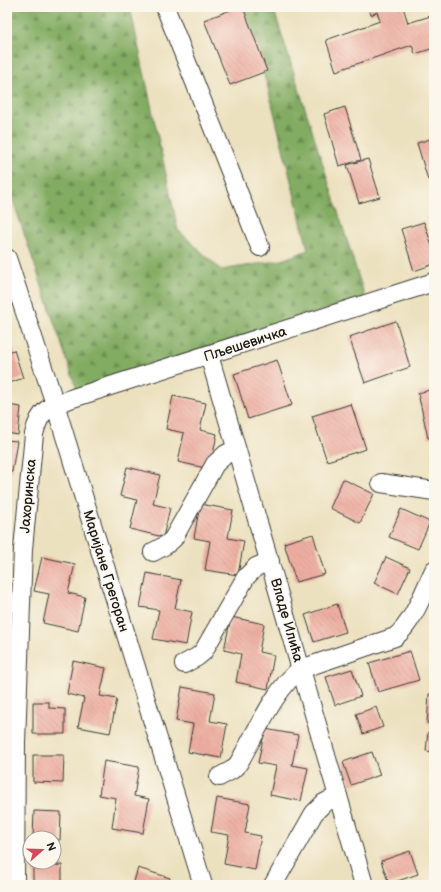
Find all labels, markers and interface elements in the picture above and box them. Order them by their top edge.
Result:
street label: Пљешевичка [201,322,289,365]
street label: Јахоринска [16,457,40,534]
street label: Маријане Грегоран [79,508,133,634]
street label: Владе Илића [267,576,307,665]
north arrow [22,830,62,870]
text: N [43,841,58,853]

